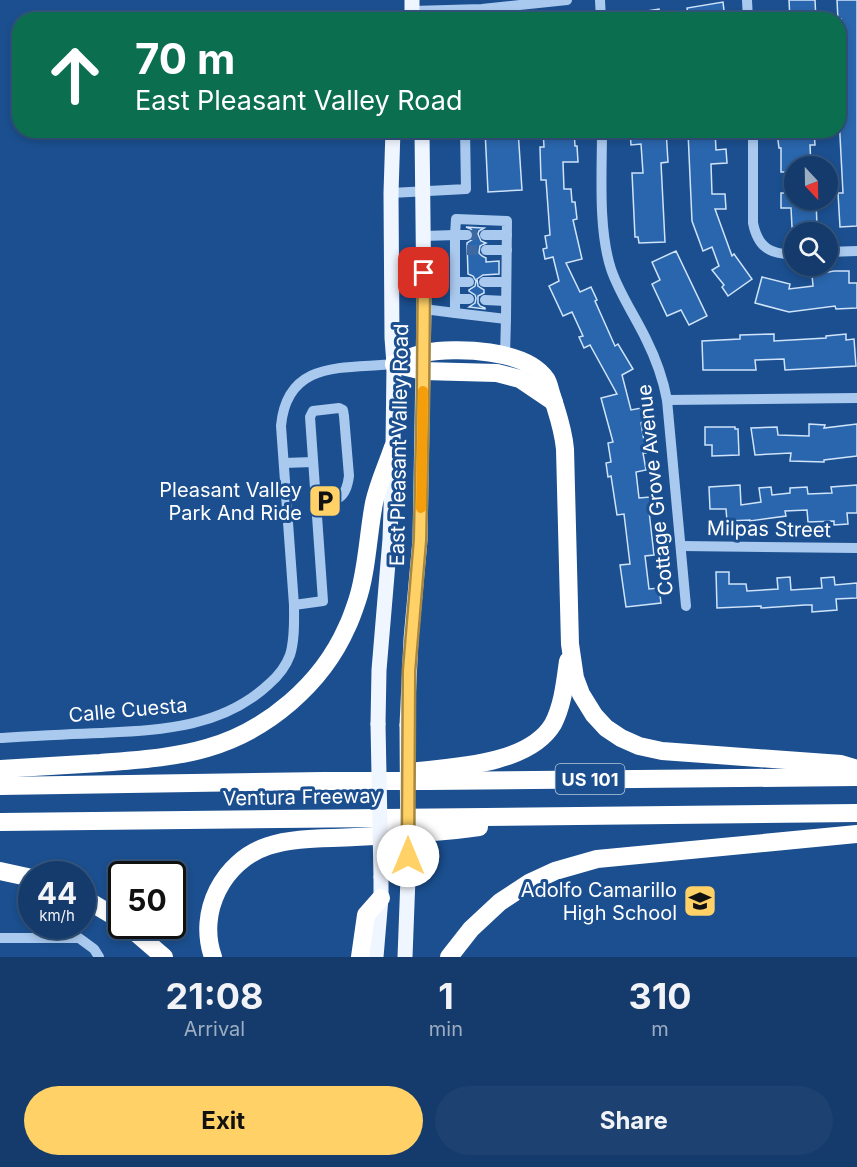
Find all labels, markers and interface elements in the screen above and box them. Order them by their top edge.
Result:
text: 70 m [135,33,235,84]
icon: ahead [36,36,114,114]
text: East Pleasant Valley Road [135,84,462,117]
north arrow [784,156,838,210]
map controls [784,156,838,276]
button: search [784,222,838,276]
pin [398,247,449,298]
icon: arrive [407,256,440,289]
street label: East Pleasant Valley Road [385,324,413,566]
street label: Cottage Grove Avenue [632,383,678,597]
place label: Pleasant Valley Park And Ride [159,478,302,525]
parking icon: Pleasant Valley Park And Ride [307,483,343,519]
street label: Milpas Street [707,516,832,542]
street label: Calle Cuesta [68,693,188,727]
road number: US 101 [556,764,624,794]
street label: Ventura Freeway [222,784,382,810]
position arrow [376,824,440,888]
speed limit sign: 50 [108,861,186,939]
text: 44 [37,875,77,911]
place label: Adolfo Camarillo High School [521,878,677,925]
school or university icon: Adolfo Camarillo High School [682,883,718,919]
text: km/h [39,906,75,925]
text: 21:08 [165,974,263,1018]
text: 1 [438,974,454,1018]
text: 310 [628,974,692,1018]
text: Arrival [184,1017,245,1041]
text: min [429,1017,463,1041]
text: m [651,1017,669,1041]
button: Exit [24,1086,423,1155]
button: Share [435,1086,833,1155]

